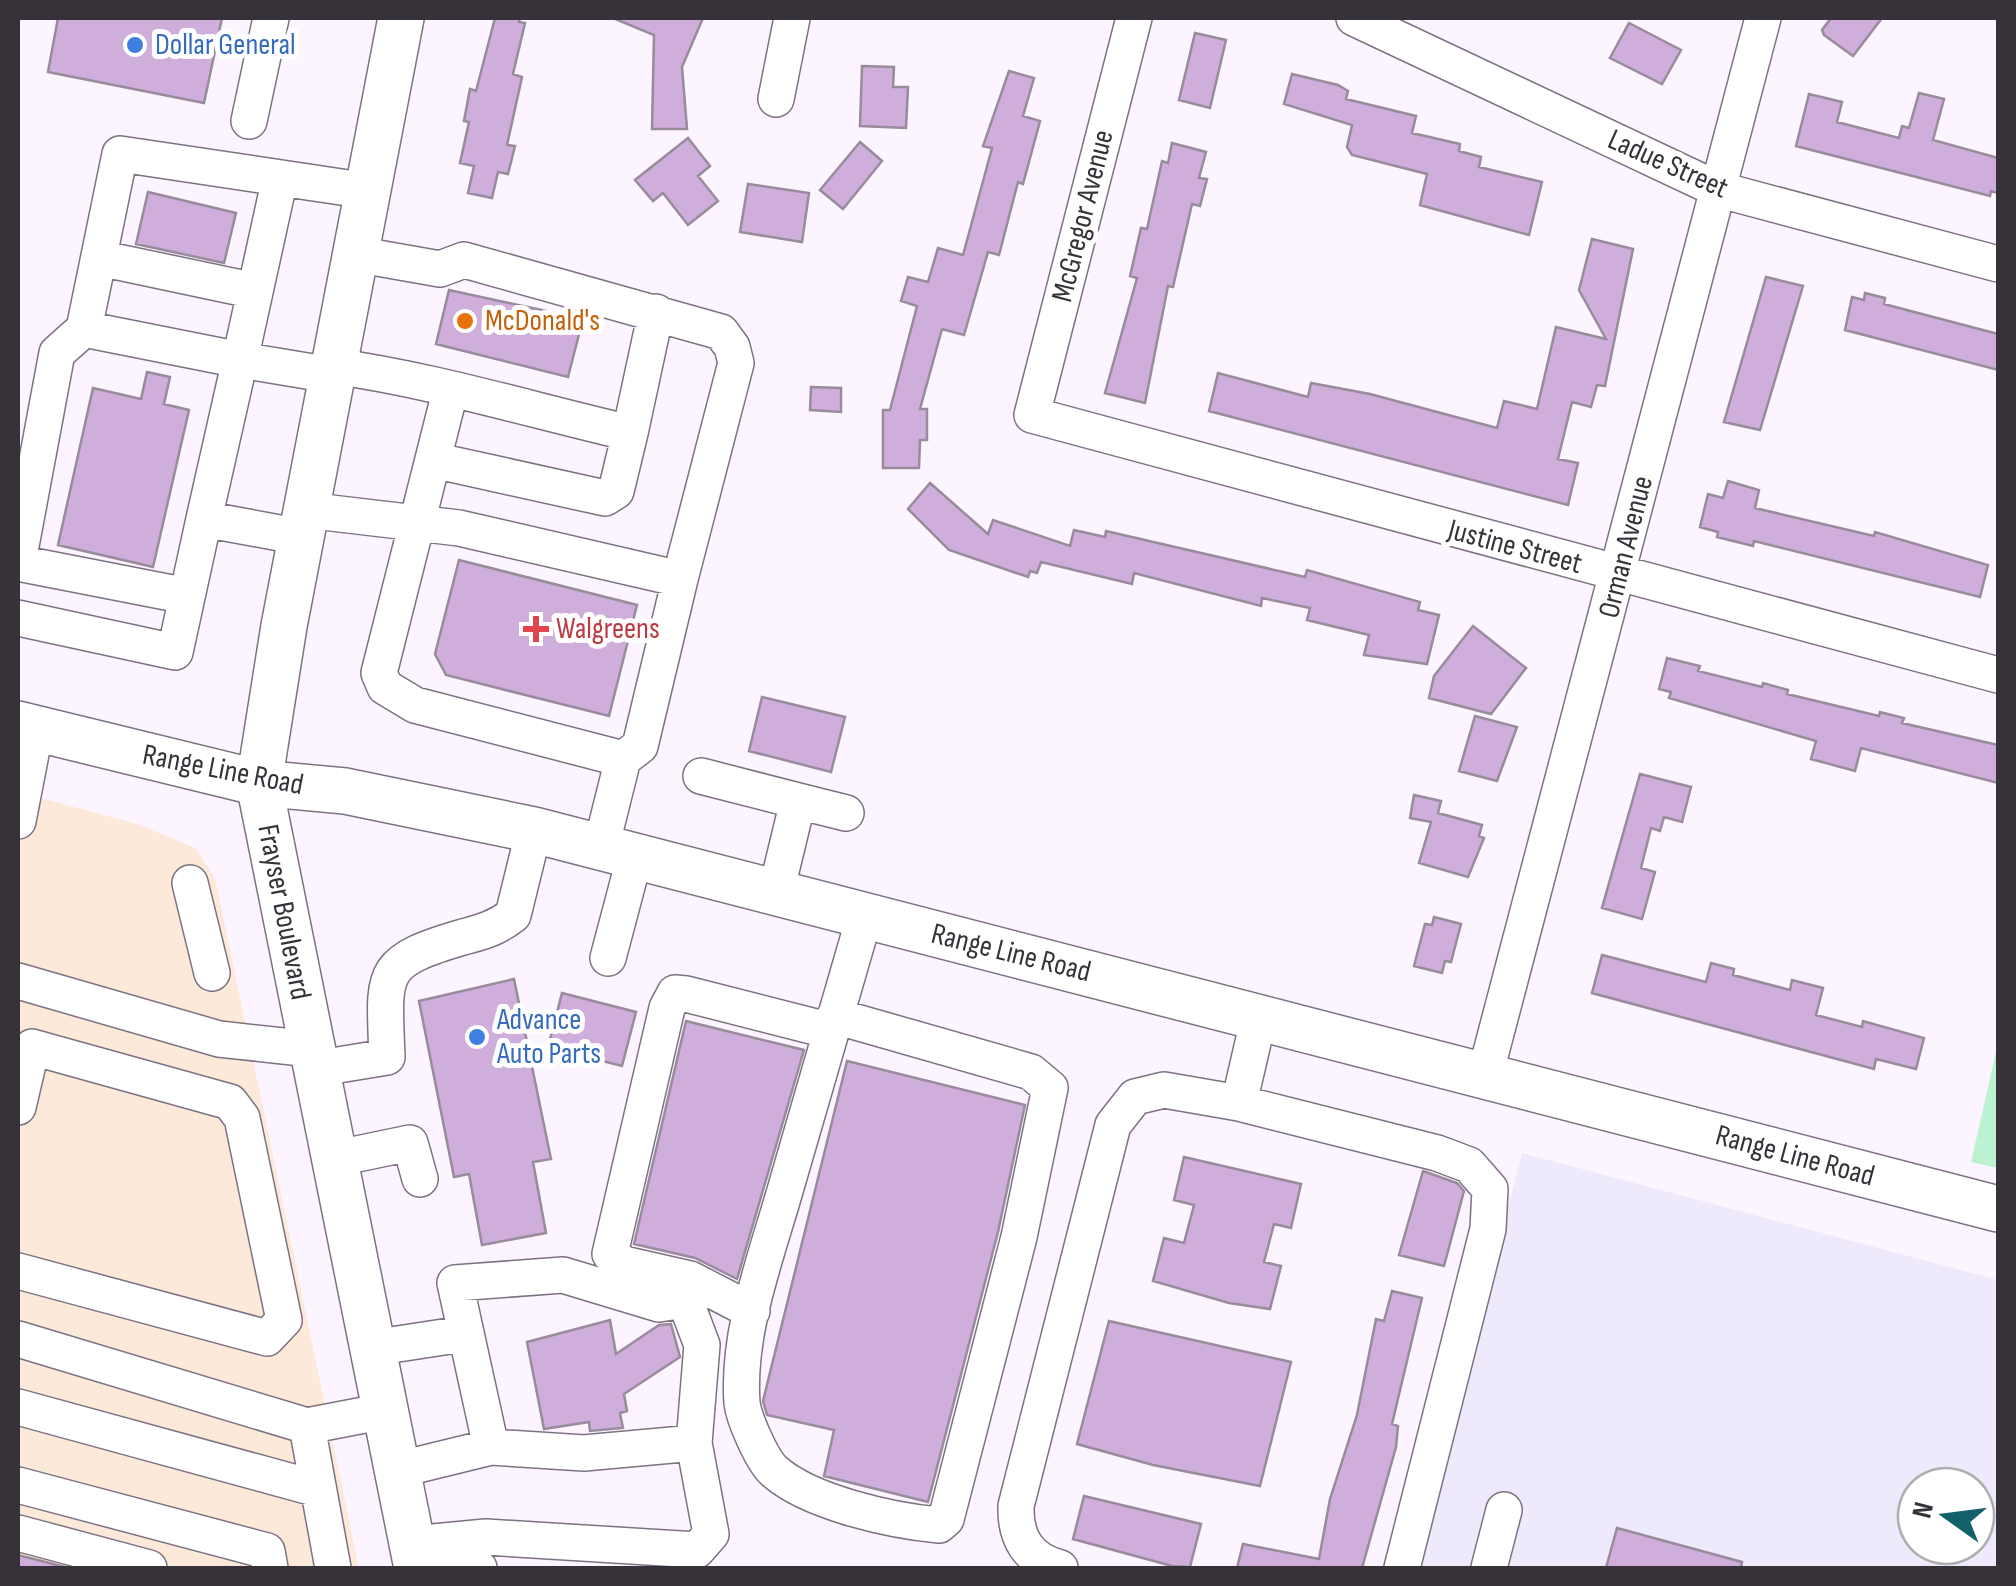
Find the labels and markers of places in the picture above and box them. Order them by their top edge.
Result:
place label: Dollar General [155,27,296,63]
marker: Dollar General [124,34,146,56]
place label: McDonald's [485,303,600,339]
marker: McDonald's [454,310,476,332]
place label: Walgreens [556,611,660,647]
marker: Walgreens [525,618,547,640]
place label: Advance Auto Parts [496,1002,601,1072]
marker: Advance Auto Parts [466,1026,488,1048]

